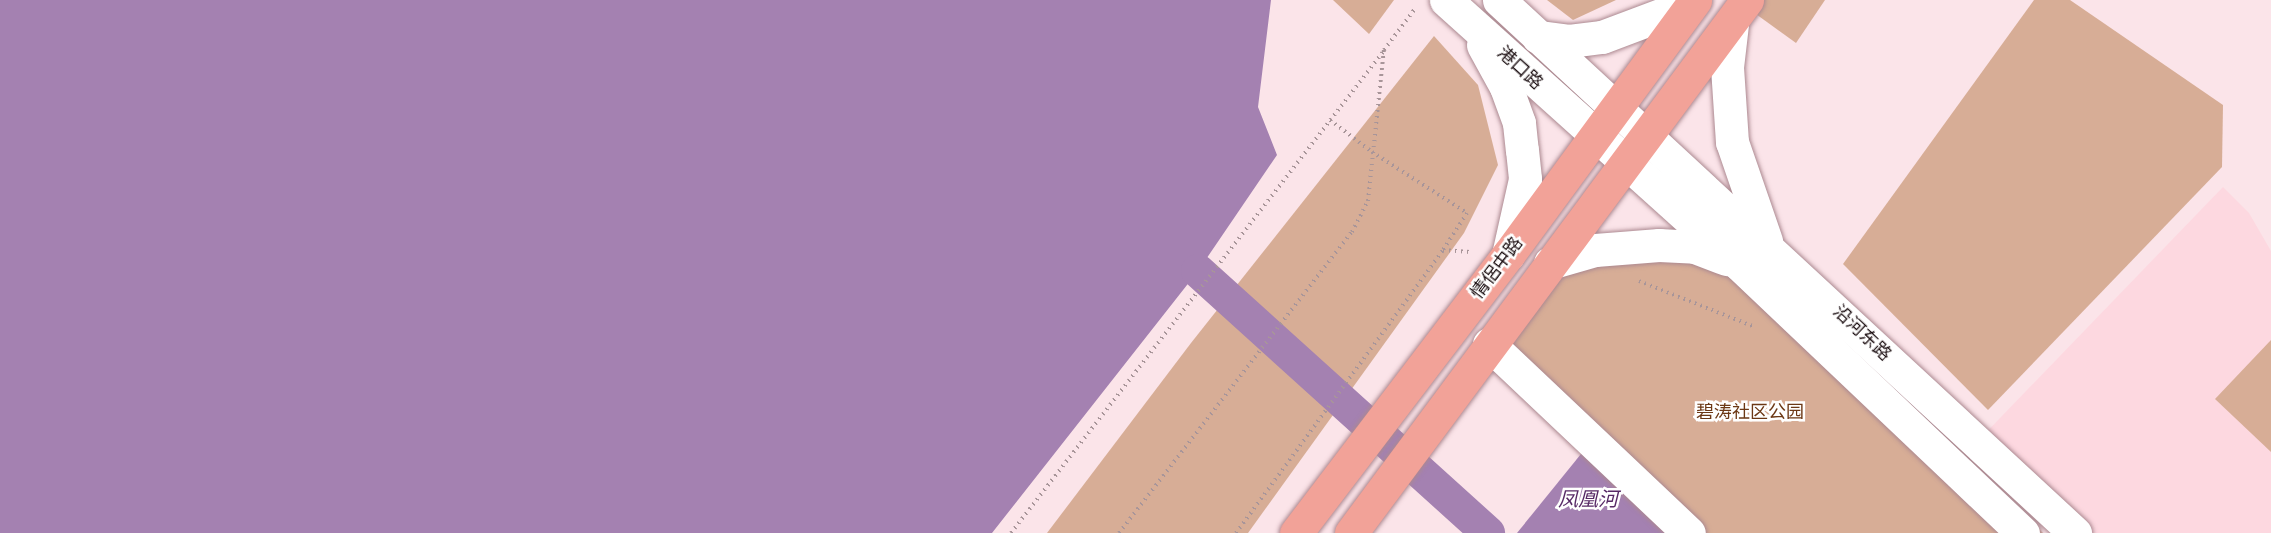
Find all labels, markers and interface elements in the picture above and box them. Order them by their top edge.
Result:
street label: 港口路 [1493,42,1547,94]
street label: 情侶中路 [1467,233,1527,303]
street label: 沿河东路 [1828,301,1896,365]
park label: 碧涛社区公园 [1696,401,1804,423]
water label: 凤凰河 [1558,487,1618,511]

